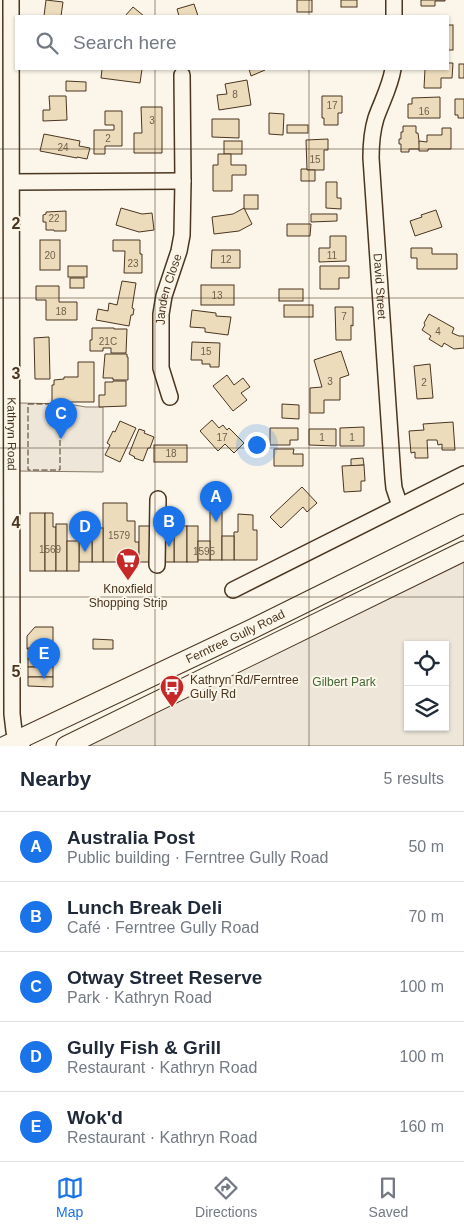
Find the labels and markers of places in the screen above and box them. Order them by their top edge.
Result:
pin: C [45,398,77,439]
pin: A [200,481,232,522]
pin: B [153,506,185,547]
pin: D [69,511,101,552]
supermarket icon: Knoxfield Shopping Strip [115,547,141,581]
place label: Knoxfield Shopping Strip [89,582,168,610]
pin: E [28,638,60,679]
place label: Kathryn Rd/Ferntree Gully Rd [190,673,299,701]
bus stop icon: Kathryn Rd/Ferntree Gully Rd [159,674,185,708]

